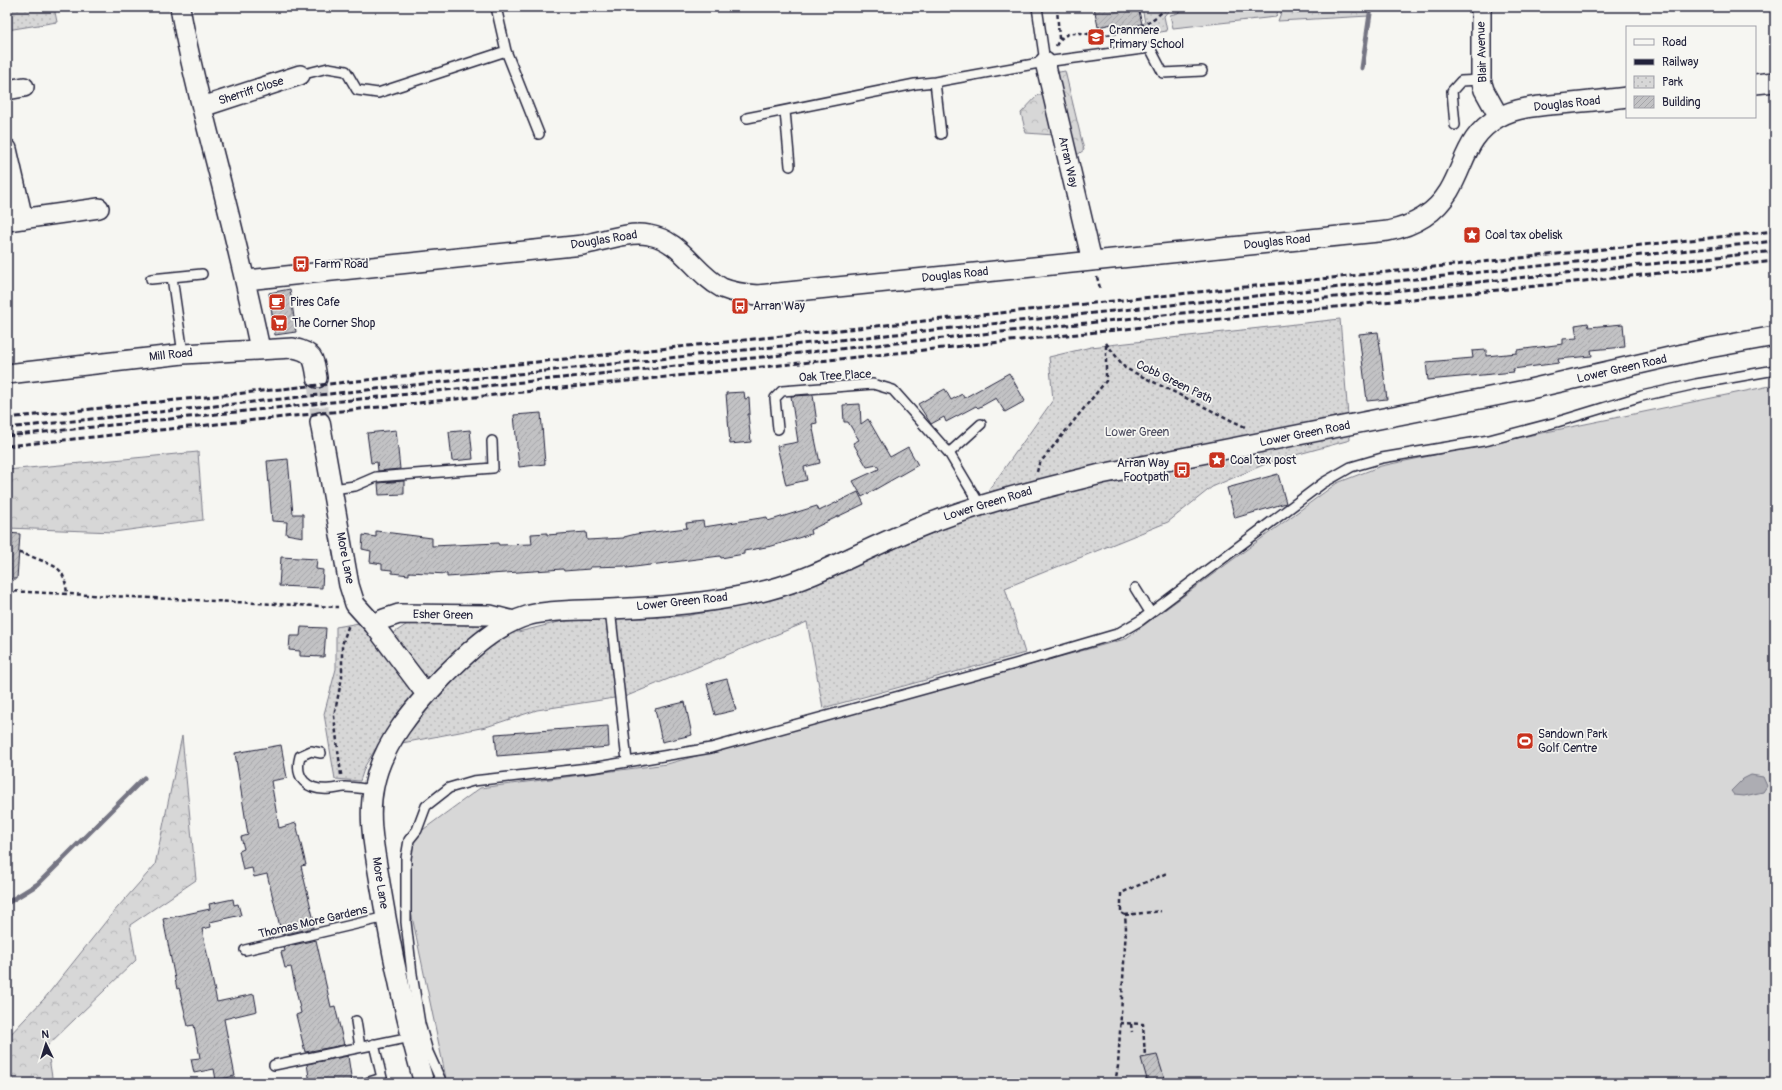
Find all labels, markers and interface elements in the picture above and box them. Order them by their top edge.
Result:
street label: Blair Avenue [1473,21,1491,83]
place label: Cranmere Primary School [1109,23,1184,52]
legend [1626,26,1756,118]
school or university icon: Cranmere Primary School [1086,27,1106,47]
text: Road [1662,35,1687,50]
text: Railway [1662,55,1698,70]
street label: Sherriff Close [216,73,286,109]
text: Park [1662,75,1683,90]
street label: Douglas Road [1533,93,1601,115]
text: Building [1662,95,1701,110]
street label: Arran Way [1055,135,1081,189]
place icon: Coal tax obelisk [1462,225,1482,245]
street label: Douglas Road [570,227,639,253]
place label: Coal tax obelisk [1485,228,1563,243]
street label: Douglas Road [1243,231,1311,253]
bus stop icon: Farm Road [291,254,311,274]
place label: Farm Road [314,257,369,272]
street label: Douglas Road [921,264,989,286]
cafe icon: Pires Cafe [267,292,287,312]
place label: Pires Cafe [290,295,340,310]
bus stop icon: Arran Way [730,296,750,316]
place label: Arran Way [753,299,805,314]
supermarket icon: The Corner Shop [269,313,289,333]
place label: The Corner Shop [292,316,376,331]
street label: Mill Road [148,345,194,365]
street label: Lower Green Road [1576,351,1669,387]
street label: Cobb Green Path [1133,357,1215,407]
street label: Oak Tree Place [798,367,872,385]
street label: Lower Green Road [1258,418,1352,450]
park label: Lower Green [1105,425,1169,440]
place icon: Coal tax post [1207,450,1227,470]
place label: Coal tax post [1230,453,1296,468]
place label: Arran Way Footpath [1117,456,1169,485]
bus stop icon: Arran Way Footpath [1172,460,1192,480]
street label: Lower Green Road [942,483,1034,525]
street label: More Lane [333,531,357,585]
street label: Lower Green Road [636,590,729,614]
street label: Esher Green [413,607,474,623]
place label: Sandown Park Golf Centre [1538,727,1607,756]
sports icon: Sandown Park Golf Centre [1515,731,1535,751]
street label: More Lane [368,856,392,910]
street label: Thomas More Gardens [257,902,370,942]
north arrow [26,1024,66,1064]
text: N [41,1028,50,1041]

